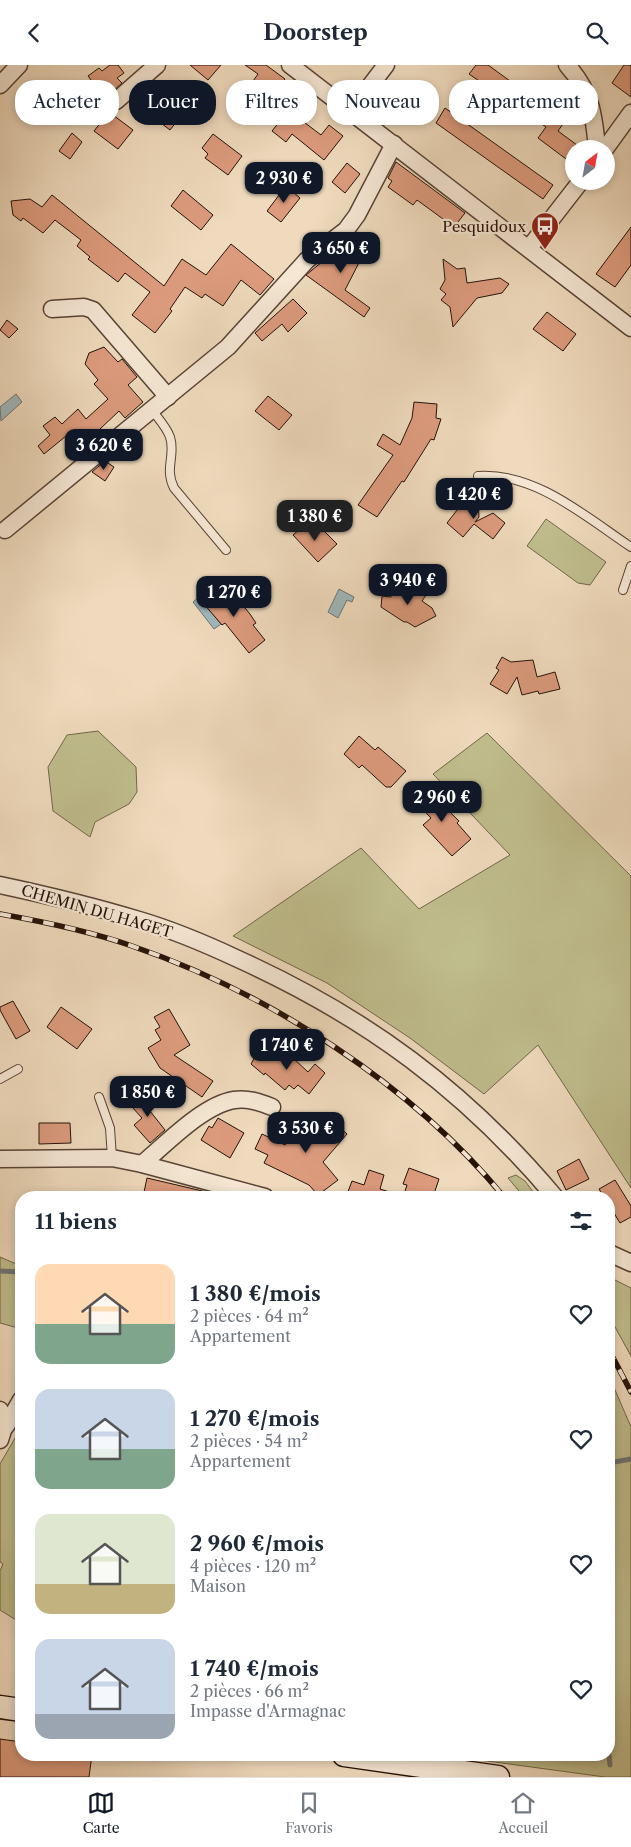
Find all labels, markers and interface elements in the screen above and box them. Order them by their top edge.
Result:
icon: back [20,19,48,47]
text: Doorstep [263,19,368,46]
icon: search [583,19,611,47]
chip: Acheter [15,80,119,125]
chip: Louer [129,80,216,125]
chip: Filtres [226,80,317,125]
chip: Nouveau [327,80,439,125]
chip: Appartement [449,80,598,125]
north arrow [565,140,615,190]
map controls [565,140,615,190]
pin: 2 930 € [238,161,330,204]
text: 2 930 € [256,168,312,188]
bus stop icon: Pesquidoux [530,211,560,250]
place label: Pesquidoux [442,217,526,236]
pin: 3 650 € [295,231,387,274]
text: 3 650 € [313,238,369,258]
pin: 3 620 € [58,429,150,471]
text: 3 620 € [76,435,132,455]
pin: 1 420 € [428,477,520,520]
text: 1 420 € [447,484,501,504]
pin: 1 380 € [269,499,361,542]
text: 1 380 € [288,506,342,526]
pin: 3 940 € [362,563,454,606]
text: 3 940 € [380,570,436,590]
pin: 1 270 € [188,575,280,618]
text: 1 270 € [207,582,261,602]
pin: 2 960 € [396,781,488,823]
text: 2 960 € [414,787,470,807]
street label: CHEMIN DU HAGET [19,880,176,942]
pin: 1 740 € [241,1029,333,1071]
text: 1 740 € [261,1035,313,1055]
pin: 1 850 € [102,1075,194,1118]
text: 1 850 € [121,1082,175,1102]
pin: 3 530 € [260,1111,352,1154]
text: 3 530 € [278,1118,334,1138]
icon: filters [567,1207,595,1235]
text: 11 biens [35,1209,117,1234]
text: 1 380 €/mois [190,1281,321,1306]
icon: home [75,1284,135,1344]
icon: heart [567,1300,595,1328]
text: 2 pièces · 64 m² [190,1306,309,1326]
text: Appartement [190,1326,291,1346]
text: 1 270 €/mois [190,1406,319,1431]
icon: home [75,1409,135,1469]
icon: heart [567,1425,595,1453]
text: 2 pièces · 54 m² [190,1431,308,1451]
text: Appartement [190,1451,291,1471]
text: 2 960 €/mois [190,1531,324,1556]
icon: home [75,1534,135,1594]
icon: heart [567,1550,595,1578]
text: 4 pièces · 120 m² [190,1556,316,1576]
text: Maison [190,1576,246,1596]
text: 1 740 €/mois [190,1656,319,1681]
icon: home [75,1659,135,1719]
icon: heart [567,1675,595,1703]
text: 2 pièces · 66 m² [190,1681,309,1701]
text: Impasse d'Armagnac [190,1701,346,1721]
tab: Carte [83,1789,120,1837]
tab: Favoris [285,1789,333,1837]
tab: Accueil [498,1789,548,1837]

